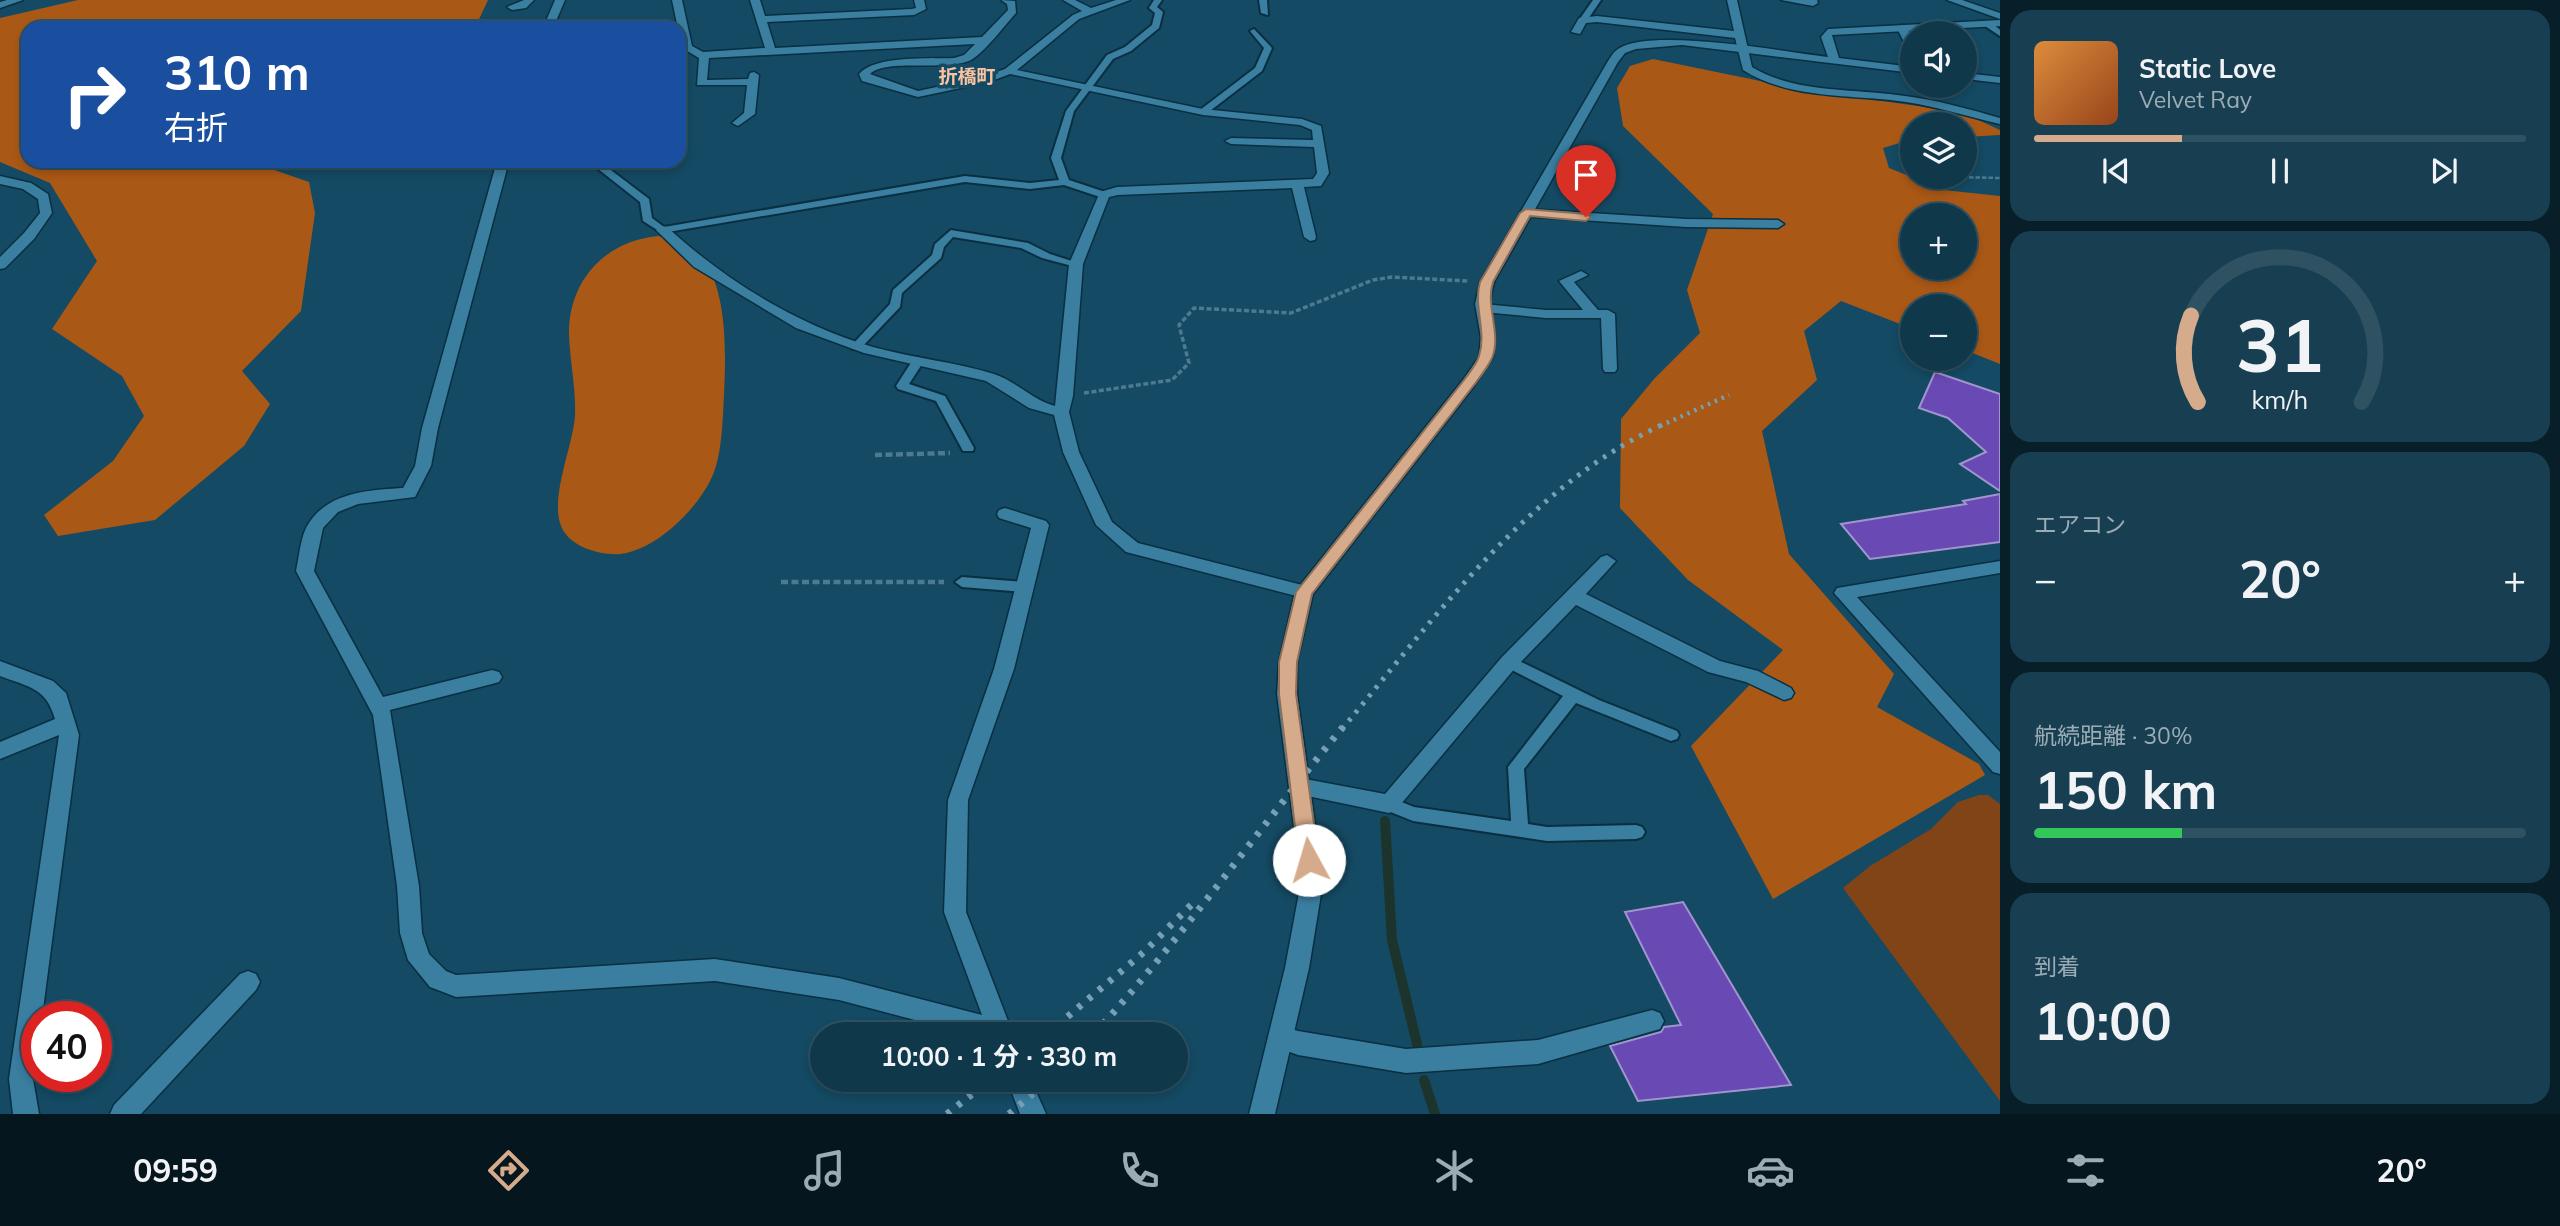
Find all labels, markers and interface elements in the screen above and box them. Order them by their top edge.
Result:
map controls [1900,21,1977,371]
button: sound [1900,21,1977,98]
text: 310 m [164,41,310,102]
icon: right [49,49,140,140]
text: Static Love [2139,52,2276,85]
district label: 折橋町 [938,64,996,88]
text: Velvet Ray [2139,85,2252,114]
text: 右折 [164,107,228,147]
button: layers [1900,112,1977,189]
pin [1556,145,1616,217]
icon: previous [2097,152,2135,190]
icon: pause [2261,152,2299,190]
icon: next [2425,152,2463,190]
icon: arrive [1567,156,1605,194]
button: + [1900,203,1977,280]
button: − [1900,294,1977,371]
text: 31 [2236,300,2324,391]
text: km/h [2252,384,2308,415]
text: エアコン [2034,510,2126,539]
text: 20° [2239,546,2321,611]
text: − [2034,555,2057,603]
text: + [2503,555,2526,603]
text: 航続距離 · 30% [2034,721,2192,750]
text: 150 km [2034,757,2217,822]
position arrow [1272,823,1346,897]
text: 到着 [2034,952,2080,981]
text: 10:00 [2034,988,2172,1053]
speed limit sign: 40 [21,1001,112,1092]
text: 10:00 · 1 分 · 330 m [881,1040,1117,1073]
icon: directions [484,1146,533,1195]
icon: music [800,1146,849,1195]
icon: phone [1115,1146,1164,1195]
icon: climate [1430,1146,1479,1195]
icon: car [1746,1146,1795,1195]
icon: filters [2061,1146,2110,1195]
text: 09:59 [133,1150,218,1190]
text: 20° [2376,1150,2427,1190]

